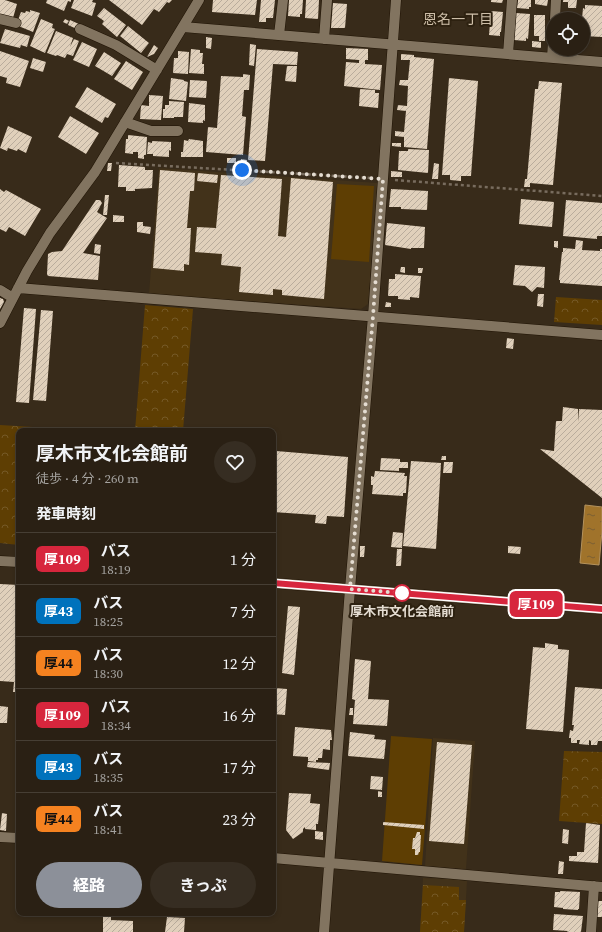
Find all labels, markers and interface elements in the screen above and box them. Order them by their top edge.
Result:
district label: 恩名一丁目 [423,9,493,29]
map controls [546,12,590,56]
button: locate [546,12,590,56]
your location [232,160,252,180]
text: 厚木市文化会館前 [36,440,188,466]
button: heart [214,441,256,483]
text: 徒歩 · 4 分 · 260 m [36,470,139,487]
text: 発車時刻 [36,503,96,524]
text: バス [101,540,131,561]
text: 厚109 [44,549,81,569]
text: 1 分 [230,549,256,570]
text: 18:19 [101,561,131,578]
marker: 厚木市文化会館前 [393,584,411,602]
line badge: 厚109 [508,591,564,617]
text: バス [93,592,123,613]
text: 厚109 [518,594,554,614]
text: 厚43 [44,601,73,621]
text: 7 分 [230,601,256,622]
place label: 厚木市文化会館前 [350,603,454,620]
text: 18:25 [93,613,123,630]
text: バス [93,644,123,665]
text: 厚44 [44,653,73,673]
text: 12 分 [223,653,256,674]
text: 18:30 [93,665,123,682]
text: バス [101,696,131,717]
text: 厚109 [44,705,81,725]
text: 16 分 [223,705,256,726]
text: 18:34 [101,717,131,734]
text: バス [93,748,123,769]
text: 厚43 [44,757,73,777]
text: 17 分 [223,757,256,778]
text: 18:35 [93,769,123,786]
text: バス [93,800,123,821]
text: 厚44 [44,809,73,829]
text: 23 分 [223,809,256,830]
text: 18:41 [93,821,123,838]
button: 経路 [36,862,142,908]
button: きっぷ [150,862,256,908]

